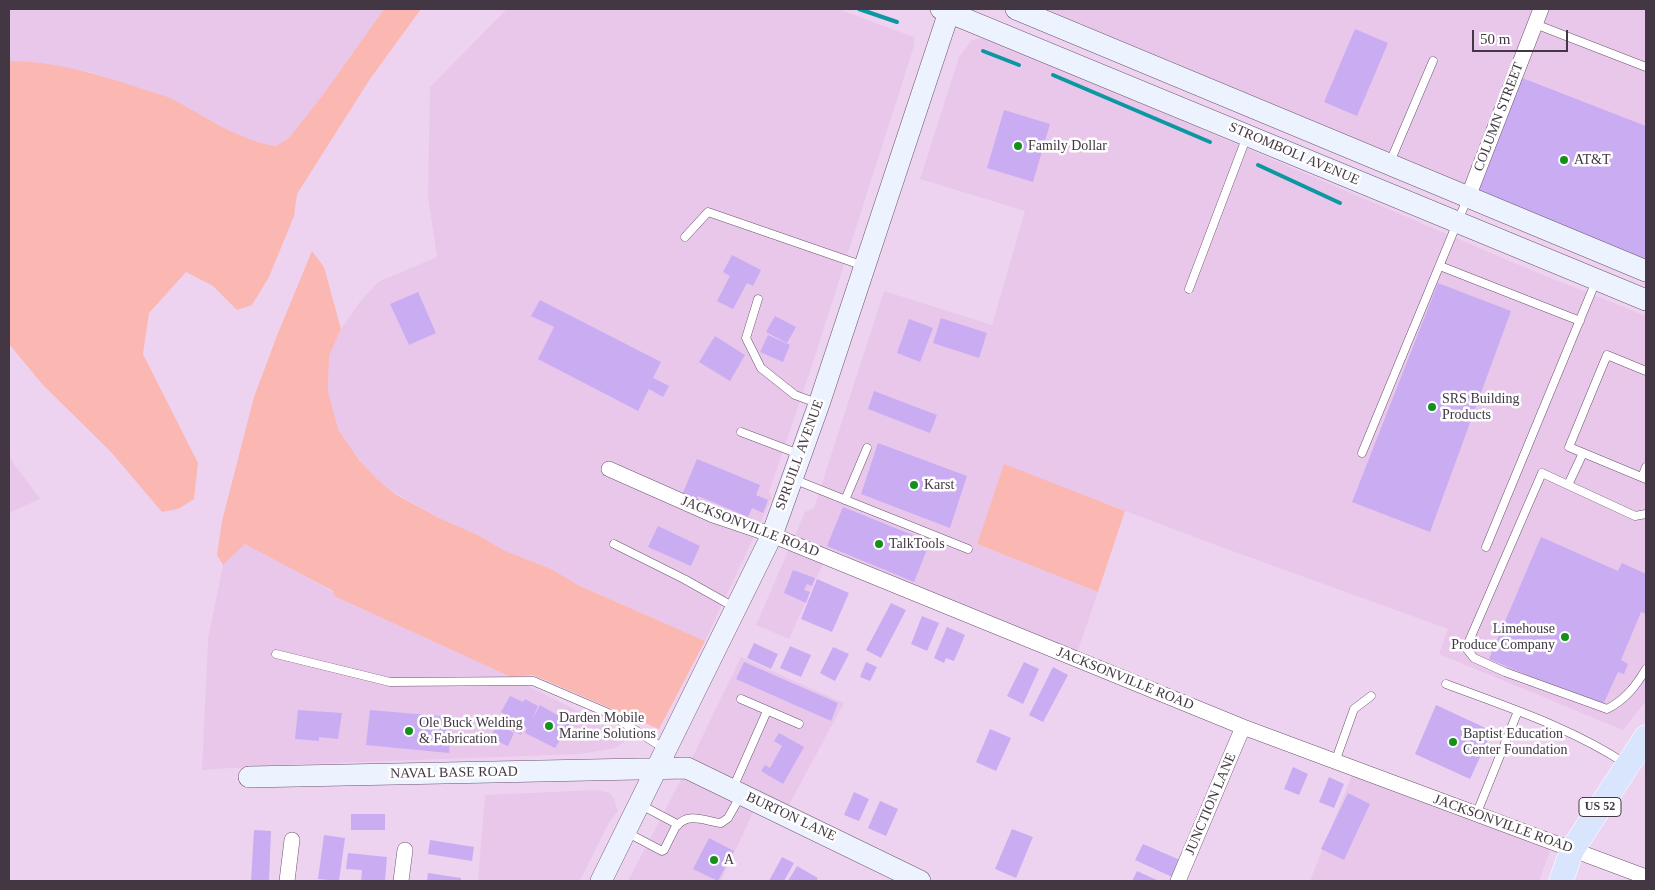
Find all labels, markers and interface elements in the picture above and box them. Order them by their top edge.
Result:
scale bar [1475,20,1571,52]
text: 50 m [1480,31,1510,47]
street label: COLUMN STREET [1470,60,1528,174]
street label: STROMBOLI AVENUE [1226,119,1362,189]
place label: Family Dollar [1028,138,1107,154]
marker: Family Dollar [1012,140,1024,152]
place label: AT&T [1574,152,1611,168]
marker: AT&T [1558,154,1570,166]
place label: SRS Building Products [1442,391,1519,424]
street label: SPRUILL AVENUE [772,398,828,512]
marker: SRS Building Products [1426,401,1438,413]
place label: Karst [924,477,954,493]
marker: Karst [908,479,920,491]
street label: JACKSONVILLE ROAD [679,493,821,561]
place label: TalkTools [889,536,945,552]
marker: TalkTools [873,538,885,550]
place label: Limehouse Produce Company [1451,621,1555,654]
marker: Limehouse Produce Company [1559,631,1571,643]
street label: JACKSONVILLE ROAD [1054,644,1196,714]
place label: Darden Mobile Marine Solutions [559,710,656,742]
place label: Ole Buck Welding & Fabrication [419,715,523,748]
marker: Darden Mobile Marine Solutions [543,720,555,732]
marker: Ole Buck Welding & Fabrication [403,725,415,737]
place label: Baptist Education Center Foundation [1463,726,1568,759]
marker: Baptist Education Center Foundation [1447,736,1459,748]
street label: JUNCTION LANE [1182,750,1240,858]
street label: NAVAL BASE ROAD [390,763,518,783]
street label: BURTON LANE [743,789,839,845]
street label: JACKSONVILLE ROAD [1431,791,1575,857]
road number: US 52 [1579,798,1621,816]
place label: A [724,852,734,868]
marker: A [708,854,720,866]

